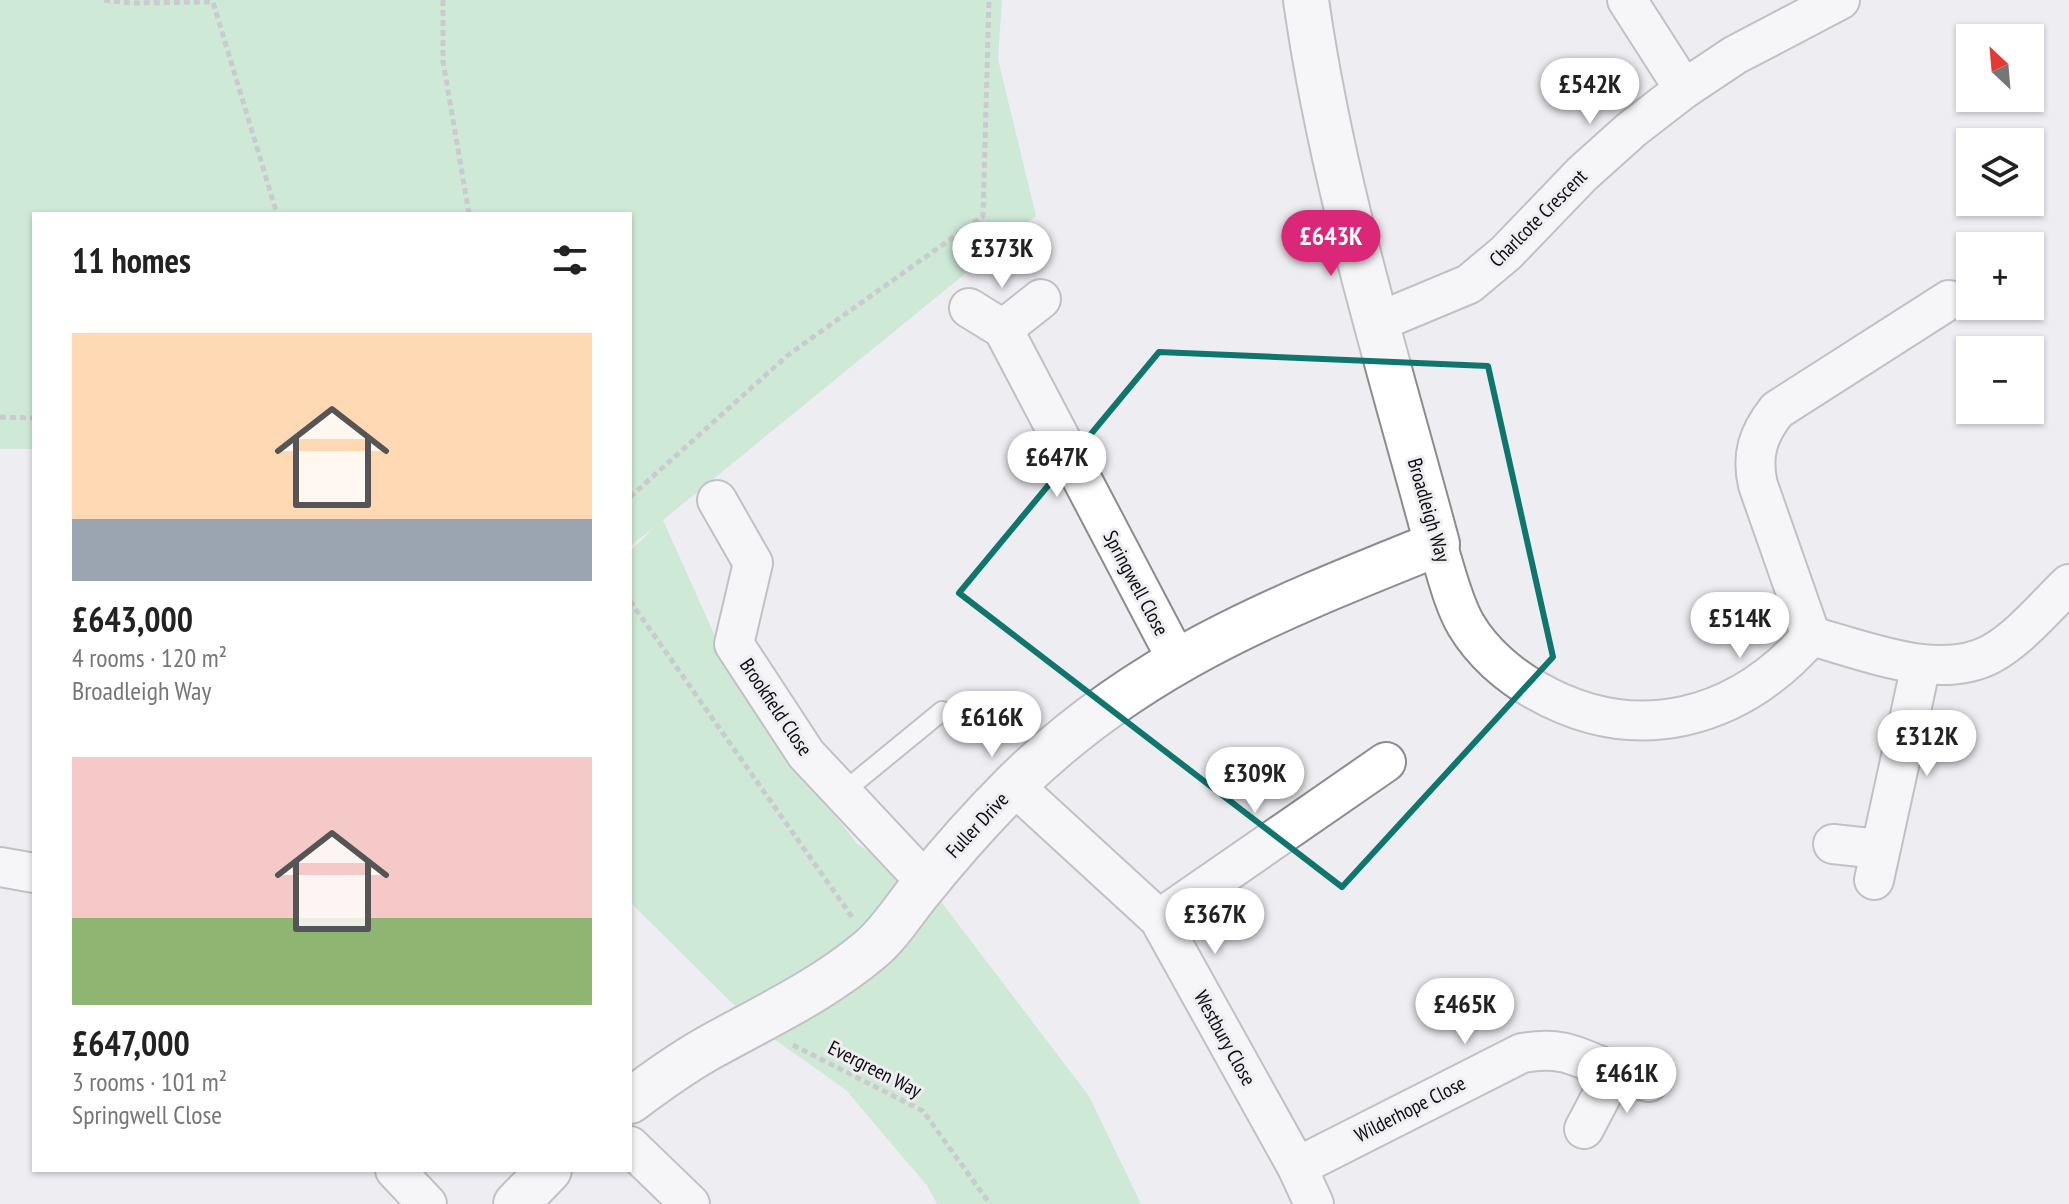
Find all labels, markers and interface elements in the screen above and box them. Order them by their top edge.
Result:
north arrow [1956,24,2044,112]
map controls [1956,24,2044,424]
pin: £542K [1534,58,1646,126]
text: £542K [1558,67,1622,100]
button: layers [1956,128,2044,216]
street label: Charlcote Crescent [1484,163,1593,272]
pin: £643K [1275,210,1387,278]
text: £643K [1299,219,1363,252]
pin: £373K [946,222,1058,290]
text: £373K [970,231,1034,264]
button: + [1956,232,2044,320]
text: 11 homes [72,238,191,282]
icon: filters [548,238,592,282]
button: − [1956,336,2044,424]
icon: home [260,385,404,529]
pin: £647K [1001,431,1113,499]
text: £647K [1025,440,1089,473]
street label: Broadleigh Way [1402,455,1456,566]
street label: Springwell Close [1097,526,1175,640]
pin: £514K [1684,592,1796,660]
text: £643,000 [72,597,193,641]
text: £514K [1708,601,1772,634]
text: 4 rooms · 120 m² [72,641,227,674]
street label: Brookfield Close [734,653,818,761]
text: Broadleigh Way [72,674,211,707]
pin: £616K [936,691,1048,759]
text: £616K [960,700,1024,733]
pin: £312K [1871,710,1983,778]
text: £312K [1895,719,1959,752]
pin: £309K [1199,747,1311,815]
text: £309K [1223,756,1287,789]
street label: Fuller Drive [940,787,1014,863]
icon: home [260,809,404,953]
pin: £367K [1159,888,1271,956]
text: £367K [1183,897,1247,930]
pin: £465K [1409,978,1521,1046]
street label: Westbury Close [1188,986,1262,1090]
text: £465K [1433,987,1497,1020]
text: £647,000 [72,1021,190,1065]
street label: Evergreen Way [824,1034,927,1104]
pin: £461K [1571,1047,1683,1115]
text: £461K [1595,1056,1659,1089]
text: 3 rooms · 101 m² [72,1065,227,1098]
street label: Wilderhope Close [1350,1070,1470,1148]
text: Springwell Close [72,1098,222,1131]

